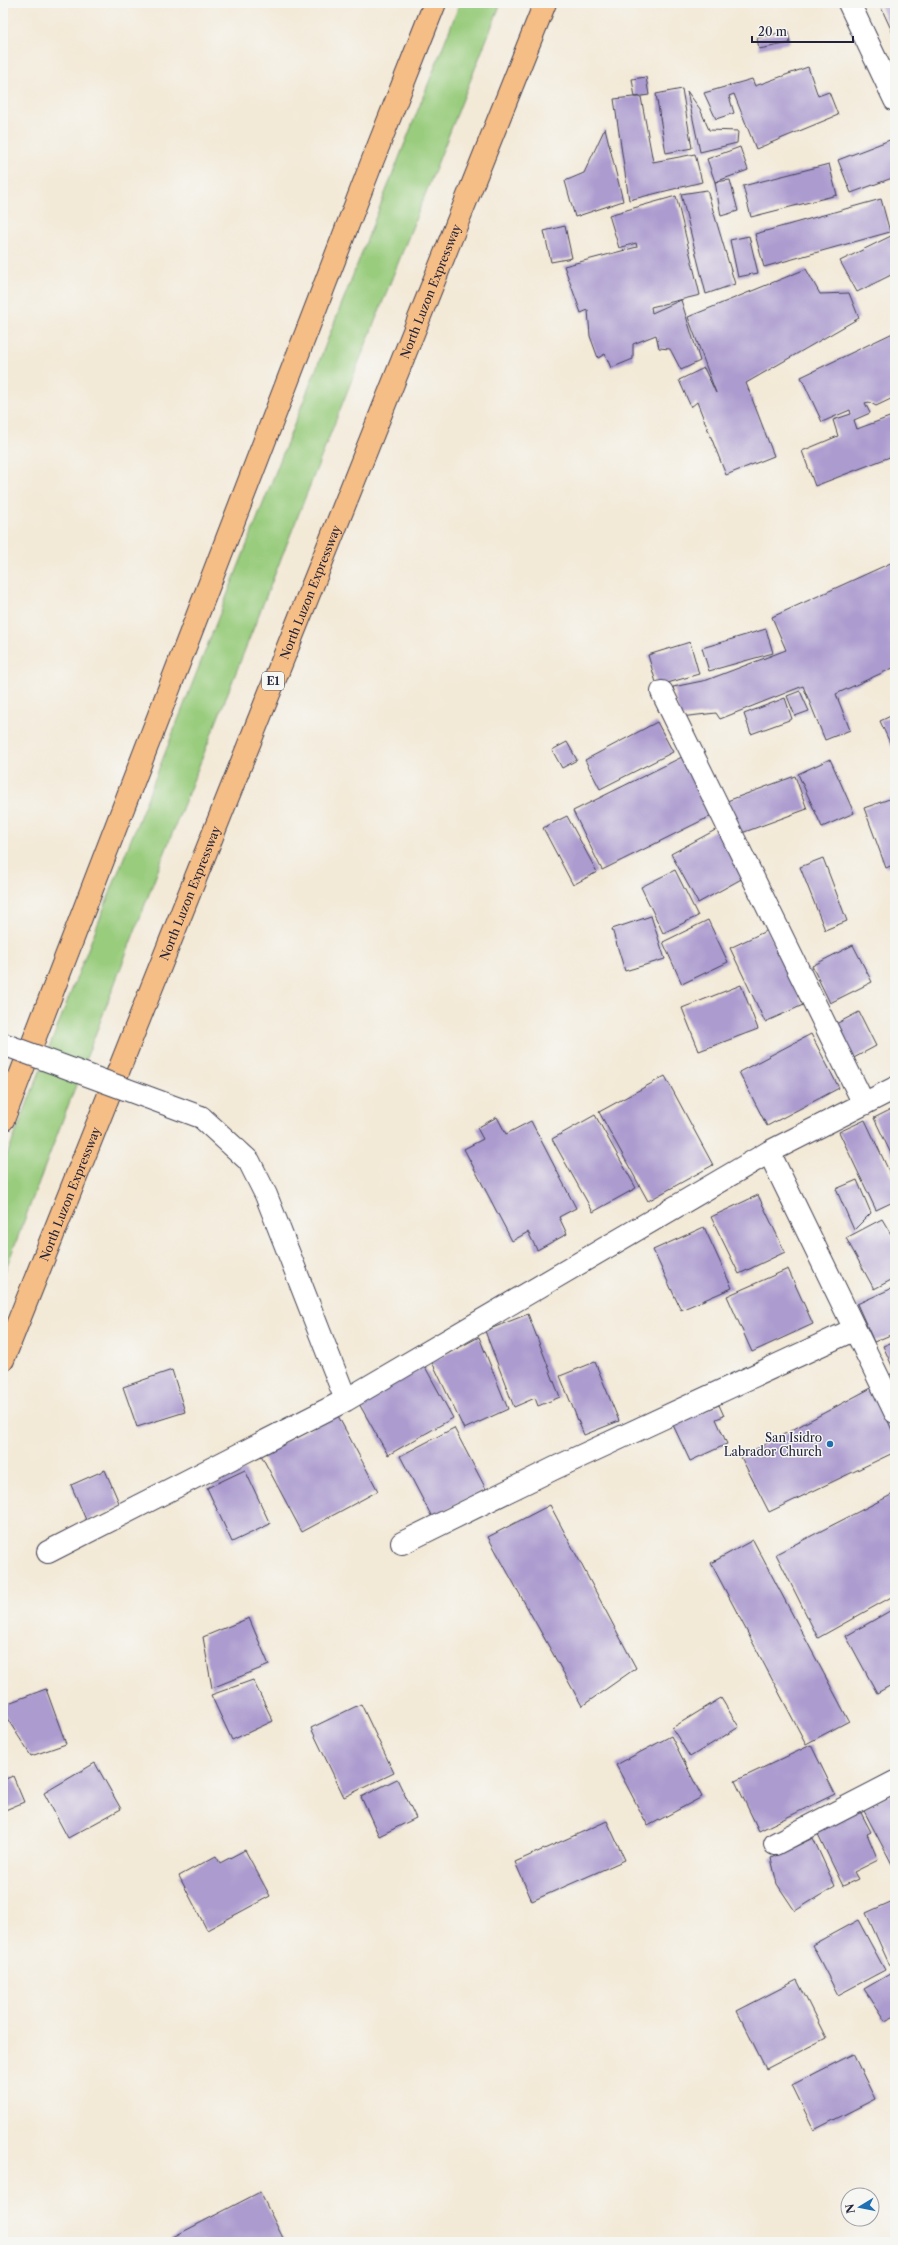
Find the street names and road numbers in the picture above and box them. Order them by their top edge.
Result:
street label: North Luzon Expressway [396,221,464,361]
street label: North Luzon Expressway [276,522,343,661]
road number: E1 [262,672,284,690]
street label: North Luzon Expressway [156,823,223,962]
street label: North Luzon Expressway [36,1124,103,1263]

